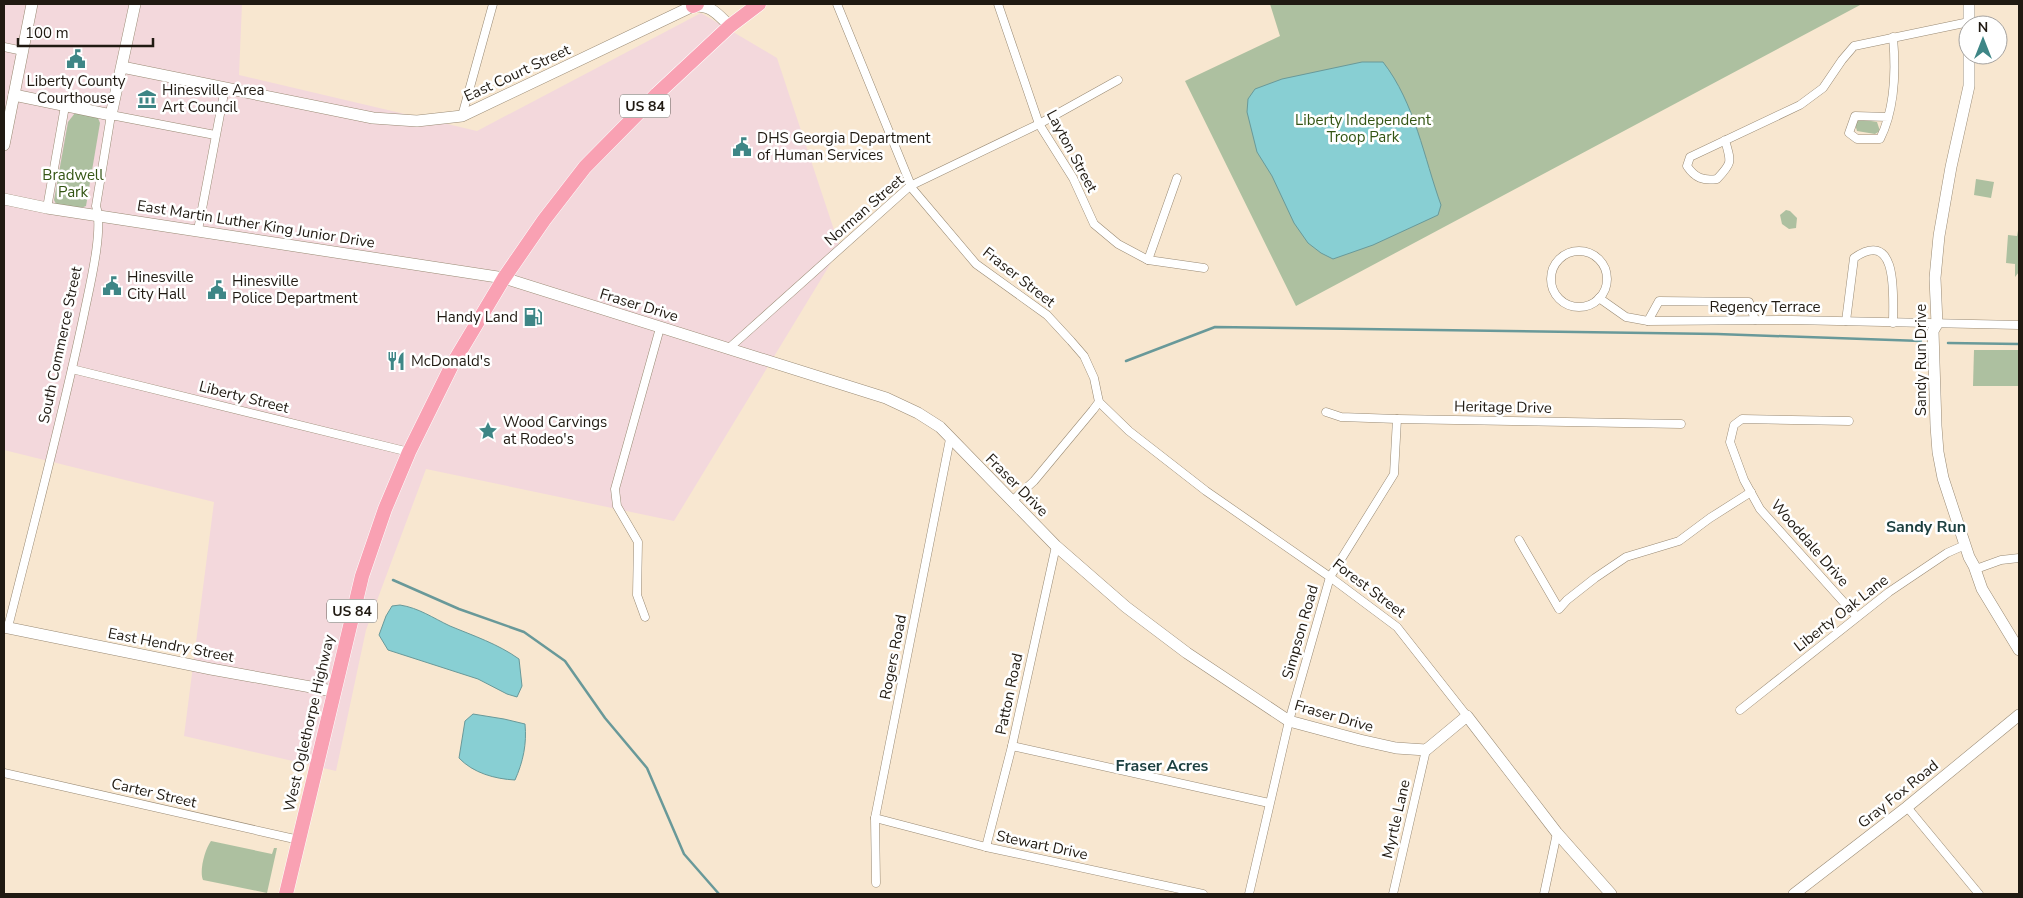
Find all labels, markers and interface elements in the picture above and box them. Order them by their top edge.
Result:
scale bar [18,15,152,47]
north arrow [1958,15,2008,65]
text: N [1978,18,1988,37]
text: 100 m [25,23,69,43]
street label: East Court Street [461,39,574,106]
public building icon: Liberty County Courthouse [65,48,87,70]
place label: Liberty County Courthouse [27,71,126,108]
place label: Hinesville Area Art Council [162,80,264,117]
museum icon: Hinesville Area Art Council [136,88,158,110]
road number: US 84 [620,94,670,118]
street label: Layton Street [1042,106,1102,196]
park label: Liberty Independent Troop Park [1295,110,1432,147]
place label: DHS Georgia Department of Human Services [757,128,931,165]
public building icon: DHS Georgia Department of Human Services [731,136,753,158]
park label: Bradwell Park [42,165,104,202]
street label: Norman Street [820,170,908,250]
street label: East Martin Luther King Junior Drive [136,195,376,253]
street label: Fraser Street [979,242,1060,312]
street label: South Commerce Street [34,264,87,425]
place label: Hinesville City Hall [127,267,193,304]
place label: Hinesville Police Department [232,271,358,308]
public building icon: Hinesville City Hall [101,275,123,297]
public building icon: Hinesville Police Department [206,279,228,301]
street label: Fraser Drive [597,284,681,326]
street label: Regency Terrace [1710,297,1820,317]
street label: Sandy Run Drive [1911,304,1931,416]
fuel station icon: Handy Land [522,306,544,328]
place label: Handy Land [436,307,518,327]
restaurant icon: McDonald's [385,350,407,372]
place label: McDonald's [411,351,490,371]
street label: Liberty Street [197,376,292,418]
street label: Heritage Drive [1454,396,1552,418]
place label: Wood Carvings at Rodeo's [503,412,607,449]
place icon: Wood Carvings at Rodeo's [477,420,499,442]
street label: Fraser Drive [981,449,1053,521]
street label: Wooddale Drive [1767,495,1853,591]
district label: Sandy Run [1886,516,1966,538]
street label: Forest Street [1328,554,1410,623]
street label: Liberty Oak Lane [1790,570,1892,656]
street label: Simpson Road [1277,583,1323,681]
road number: US 84 [327,600,377,622]
street label: Rogers Road [875,613,911,701]
street label: East Hendry Street [106,623,236,667]
street label: West Oglethorpe Highway [279,632,339,813]
street label: Patton Road [991,651,1027,737]
street label: Fraser Drive [1292,695,1376,737]
district label: Fraser Acres [1116,755,1209,777]
street label: Gray Fox Road [1853,755,1943,833]
street label: Carter Street [109,773,199,813]
street label: Myrtle Lane [1377,778,1415,860]
street label: Stewart Drive [994,826,1090,864]

